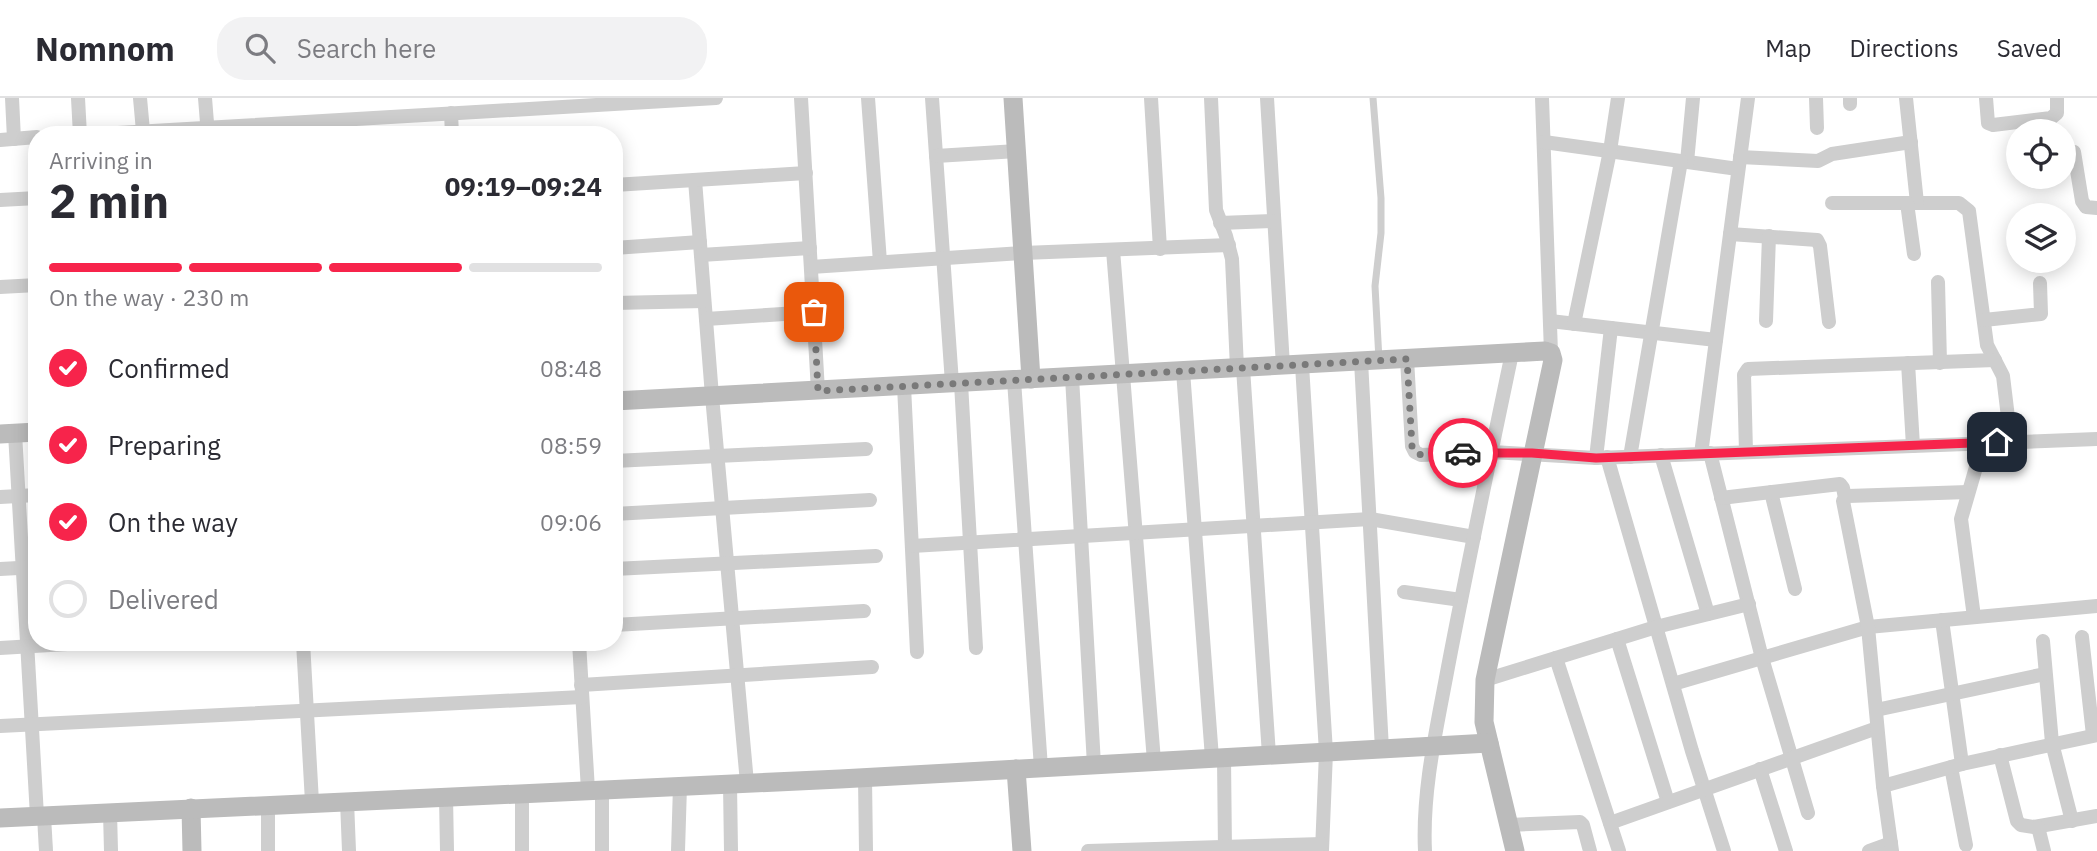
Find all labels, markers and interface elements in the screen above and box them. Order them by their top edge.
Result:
search box [217,17,707,80]
text: Nomnom [35,27,175,70]
icon: search [241,29,279,67]
text: Search here [297,31,436,65]
text: Map [1765,32,1811,64]
text: Directions [1849,32,1959,64]
text: Saved [1997,32,2062,64]
map controls [2006,119,2076,273]
button: locate [2006,119,2076,189]
text: Arriving in [49,145,153,175]
text: 09:19–09:24 [445,169,602,203]
text: 2 min [49,171,169,231]
button: layers [2006,203,2076,273]
text: On the way · 230 m [49,282,249,312]
pin [784,282,844,342]
icon: bag [795,293,833,331]
icon: check [49,349,87,387]
text: Confirmed [108,351,230,385]
text: 08:48 [540,353,602,383]
pin [1967,412,2027,472]
courier [1428,418,1498,488]
icon: home [1978,423,2016,461]
icon: check [49,426,87,464]
text: Preparing [108,428,221,462]
text: 08:59 [540,430,602,460]
icon: car [1444,434,1482,472]
icon: check [49,503,87,541]
text: On the way [108,505,238,539]
text: 09:06 [540,507,602,537]
text: Delivered [108,582,219,616]

